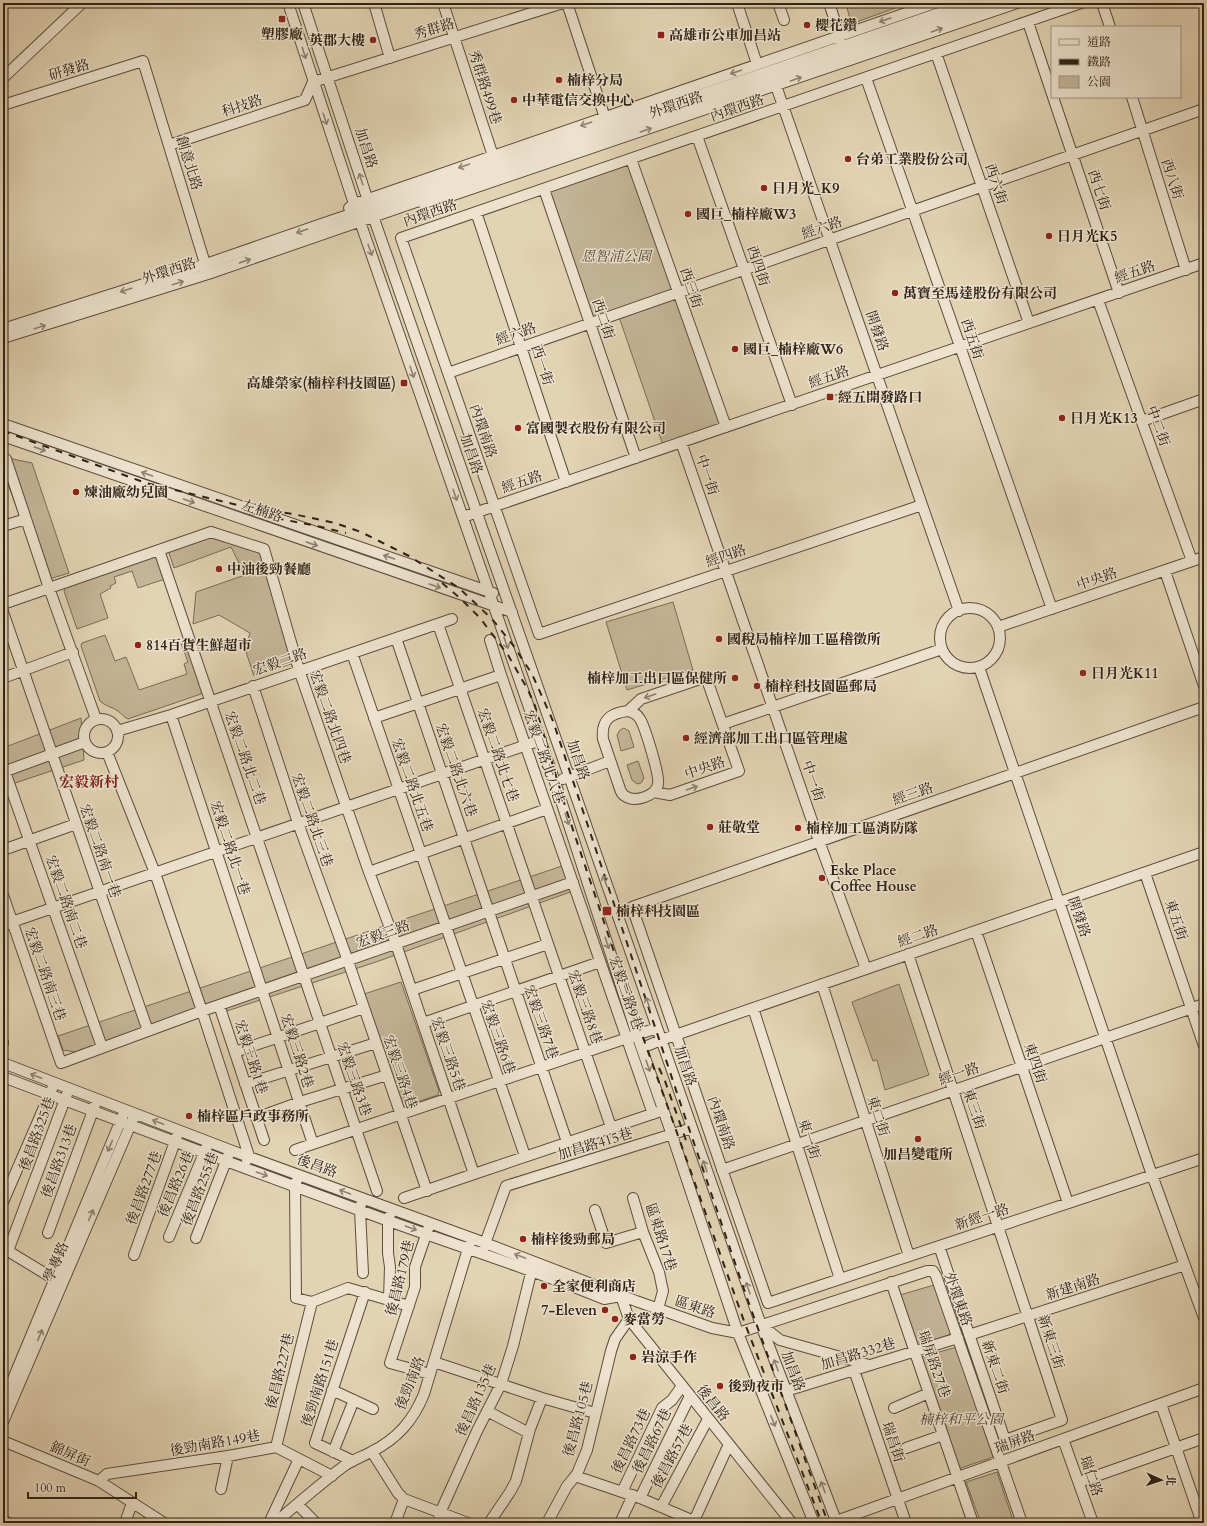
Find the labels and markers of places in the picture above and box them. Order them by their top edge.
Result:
marker: 塑膠廠 [277,14,287,24]
place label: 櫻花鑽 [815,16,857,35]
marker: 櫻花鑽 [802,20,812,30]
place label: 塑膠廠 [261,25,303,44]
place label: 高雄市公車加昌站 [669,26,781,45]
marker: 高雄市公車加昌站 [656,30,666,40]
place label: 英郡大樓 [309,31,365,50]
marker: 英郡大樓 [368,35,378,45]
place label: 楠梓分局 [567,71,623,90]
marker: 楠梓分局 [554,75,564,85]
place label: 中華電信交換中心 [522,91,634,110]
marker: 中華電信交換中心 [509,95,519,105]
place label: 台弟工業股份公司 [856,150,968,169]
marker: 台弟工業股份公司 [843,154,853,164]
place label: 日月光_K9 [772,179,839,198]
marker: 日月光_K9 [759,183,769,193]
place label: 國巨_楠梓廠W3 [696,205,796,224]
marker: 國巨_楠梓廠W3 [683,209,693,219]
place label: 日月光K5 [1057,227,1118,246]
marker: 日月光K5 [1044,231,1054,241]
place label: 萬寶至馬達股份有限公司 [903,284,1057,303]
marker: 萬寶至馬達股份有限公司 [890,288,900,298]
place label: 國巨_楠梓廠W6 [743,340,843,359]
marker: 國巨_楠梓廠W6 [730,344,740,354]
place label: 高雄榮家(楠梓科技園區) [246,374,396,393]
marker: 高雄榮家(楠梓科技園區) [399,378,409,388]
place label: 經五開發路口 [838,388,922,407]
marker: 經五開發路口 [825,392,835,402]
place label: 日月光K13 [1070,409,1138,428]
marker: 日月光K13 [1057,413,1067,423]
place label: 富國製衣股份有限公司 [526,419,666,438]
marker: 富國製衣股份有限公司 [513,423,523,433]
place label: 煉油廠幼兒園 [84,483,168,502]
marker: 煉油廠幼兒園 [71,487,81,497]
place label: 中油後勁餐廳 [227,560,311,579]
marker: 中油後勁餐廳 [214,564,224,574]
place label: 國稅局楠梓加工區稽徵所 [727,630,881,649]
marker: 國稅局楠梓加工區稽徵所 [714,634,724,644]
place label: 814百貨生鮮超市 [146,636,252,655]
marker: 814百貨生鮮超市 [133,640,143,650]
place label: 日月光K11 [1091,664,1159,683]
marker: 日月光K11 [1078,668,1088,678]
place label: 楠梓加工出口區保健所 [587,669,727,688]
marker: 楠梓加工出口區保健所 [730,673,740,683]
place label: 楠梓科技園區郵局 [765,677,877,696]
marker: 楠梓科技園區郵局 [752,681,762,691]
place label: 經濟部加工出口區管理處 [694,729,848,748]
marker: 經濟部加工出口區管理處 [681,733,691,743]
place label: 莊敬堂 [718,818,760,837]
place label: 楠梓加工區消防隊 [806,819,918,838]
marker: 莊敬堂 [705,822,715,832]
marker: 楠梓加工區消防隊 [793,823,803,833]
place label: Eske Place Coffee House [830,861,917,896]
marker: Eske Place Coffee House [817,873,827,883]
place label: 楠梓科技園區 [616,902,700,921]
marker: 楠梓科技園區 [601,905,613,917]
place label: 楠梓區戶政事務所 [197,1107,309,1126]
marker: 楠梓區戶政事務所 [184,1111,194,1121]
marker: 加昌變電所 [913,1134,923,1144]
place label: 加昌變電所 [883,1145,953,1164]
place label: 楠梓後勁郵局 [531,1230,615,1249]
marker: 楠梓後勁郵局 [518,1234,528,1244]
place label: 全家便利商店 [552,1277,636,1296]
marker: 全家便利商店 [539,1281,549,1291]
place label: 7-Eleven [541,1301,597,1320]
marker: 7-Eleven [600,1305,610,1315]
place label: 麥當勞 [623,1310,665,1329]
marker: 麥當勞 [610,1314,620,1324]
place label: 岩涼手作 [641,1348,697,1367]
marker: 岩涼手作 [628,1352,638,1362]
place label: 後勁夜市 [728,1377,784,1396]
marker: 後勁夜市 [715,1381,725,1391]

